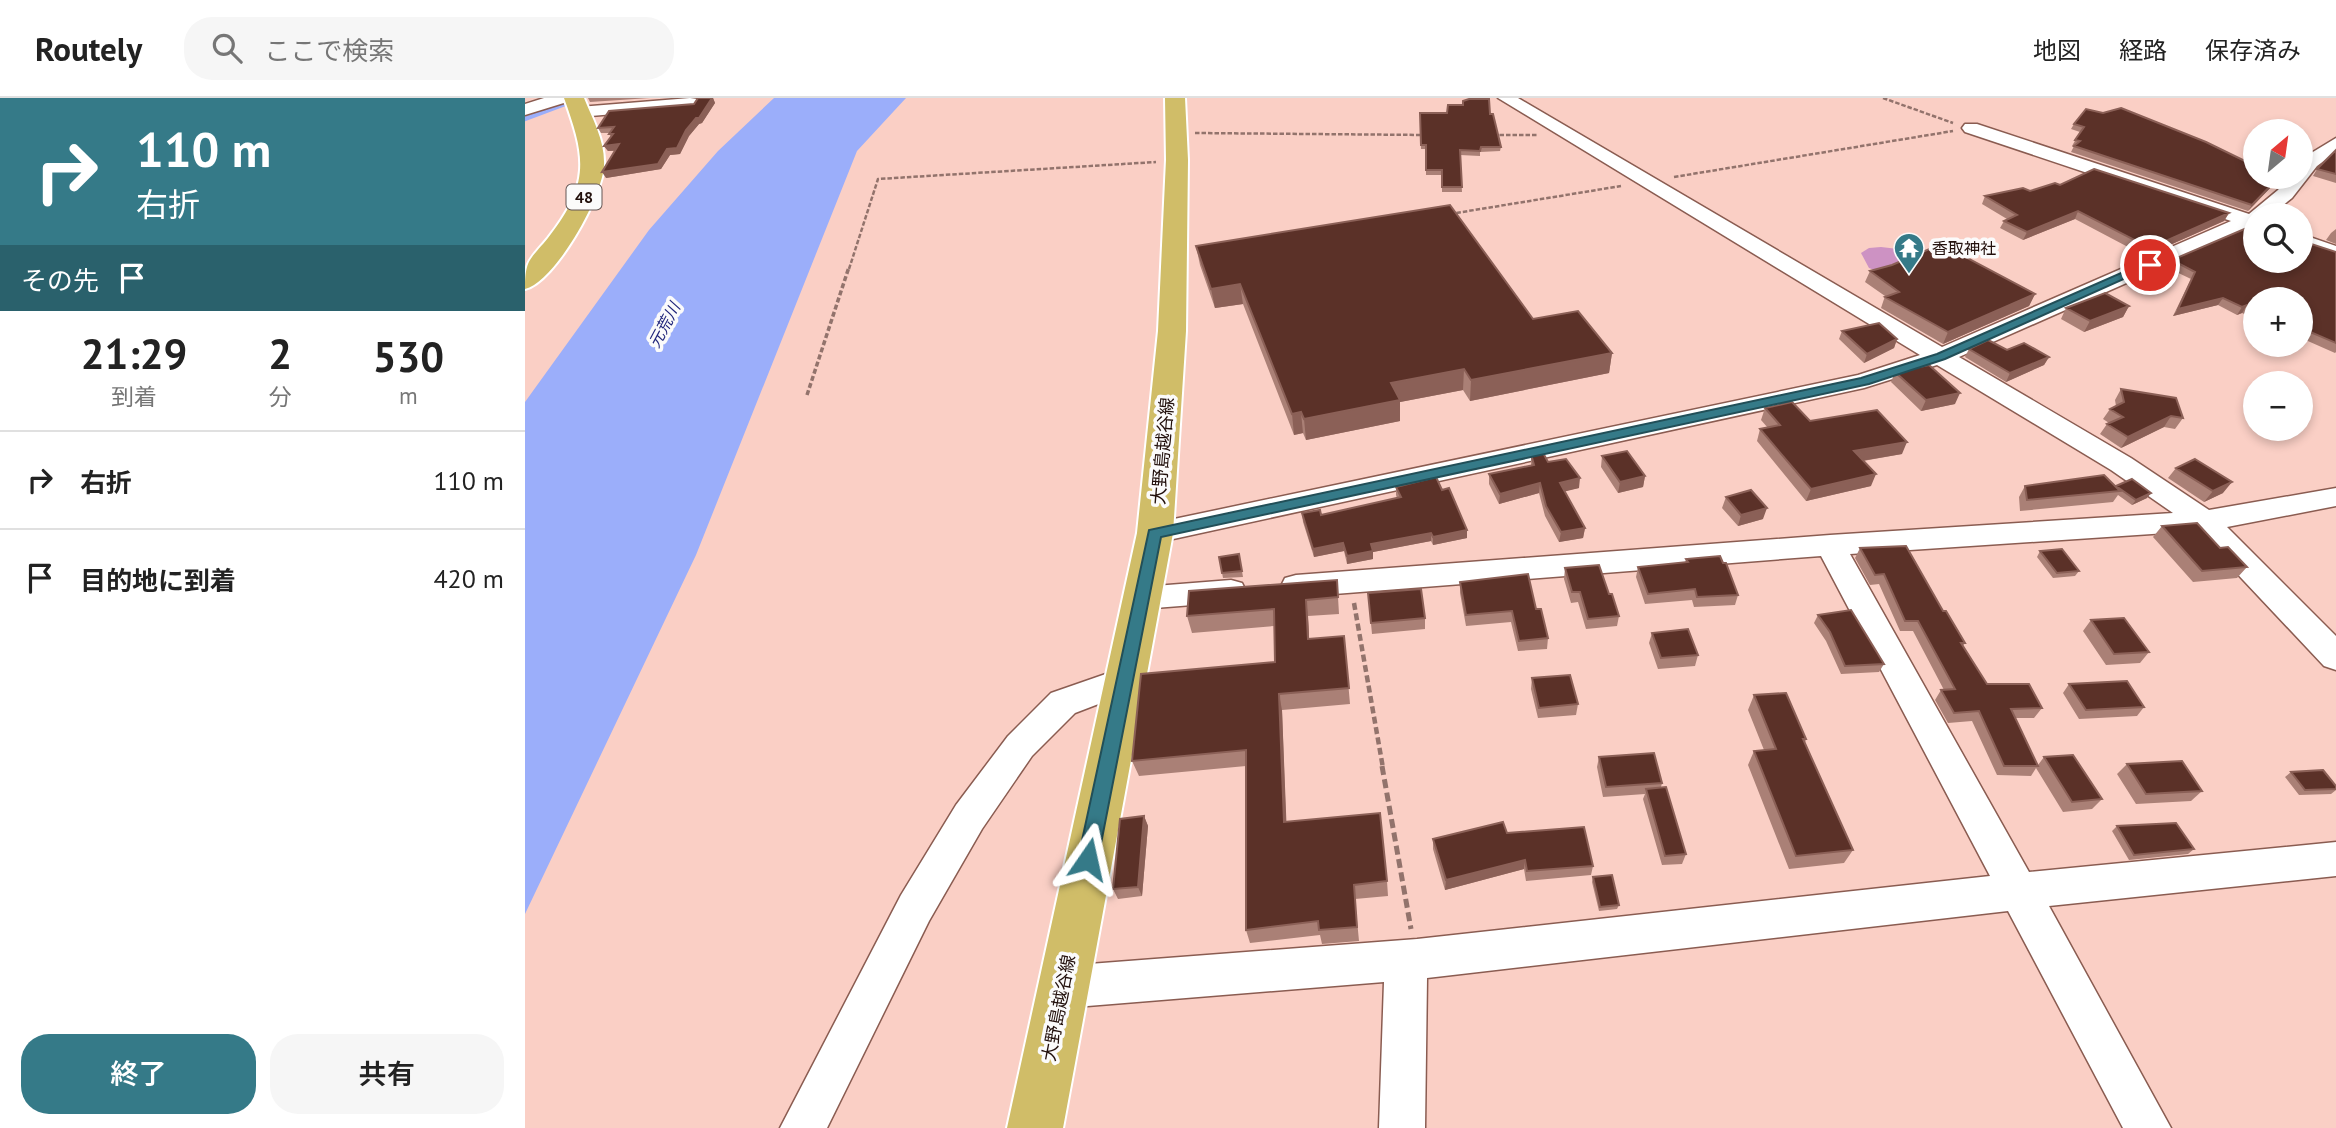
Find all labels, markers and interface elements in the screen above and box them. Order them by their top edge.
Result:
search box [184,17,674,80]
text: Routely [35,27,142,70]
icon: search [208,29,246,67]
text: ここで検索 [264,34,394,67]
text: 地図 [2033,35,2081,66]
text: 経路 [2119,35,2167,66]
text: 保存済み [2205,35,2301,66]
text: 110 m [136,117,271,181]
north arrow [2243,119,2313,189]
map controls [2243,119,2313,441]
icon: right [21,126,112,217]
text: 右折 [136,183,200,225]
road number: 48 [567,184,601,209]
button: search [2243,203,2313,273]
temple icon: 香取神社 [1892,231,1926,275]
pin [2120,235,2180,295]
place label: 香取神社 [1932,238,1996,258]
icon: arrive [2131,246,2169,284]
icon: arrive [113,259,151,297]
text: その先 [21,264,99,297]
button: + [2243,287,2313,357]
water label: 元荒川 [644,297,685,351]
text: 21:29 [81,326,187,381]
text: 2 [268,326,292,381]
text: 530 [373,329,444,384]
button: − [2243,371,2313,441]
text: m [399,381,418,410]
text: 到着 [111,382,157,411]
text: 分 [269,382,292,411]
street label: 大野島越谷線 [1146,396,1179,506]
icon: right [21,461,59,499]
text: 110 m [433,464,504,497]
text: 右折 [80,466,132,499]
icon: arrive [21,559,59,597]
text: 420 m [433,562,504,595]
text: 目的地に到着 [80,564,236,597]
position arrow [1051,822,1125,896]
street label: 大野島越谷線 [1037,953,1080,1063]
button: 終了 [21,1034,256,1114]
button: 共有 [270,1034,504,1114]

